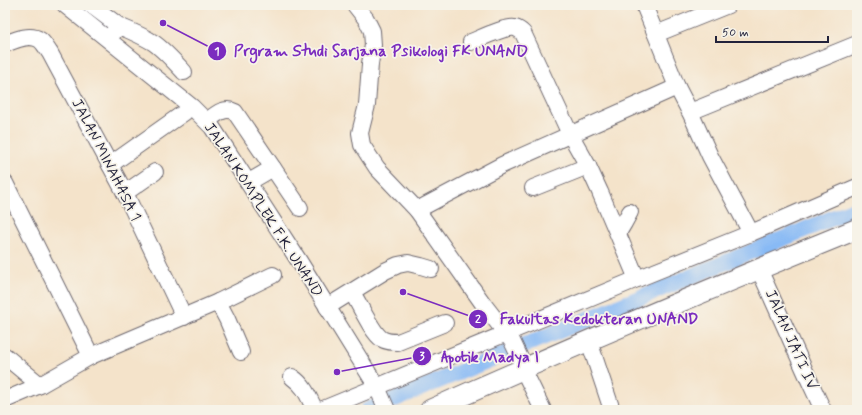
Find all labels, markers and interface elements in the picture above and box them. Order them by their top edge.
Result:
scale bar [716,18,828,44]
text: 50 m [722,25,749,41]
callout: Prgram Studi Sarjana Psikologi FK UNAND [207,37,535,65]
text: Prgram Studi Sarjana Psikologi FK UNAND [234,41,528,64]
text: 1 [214,44,220,60]
street label: JALAN MINAHASA 1 [66,95,146,225]
street label: JALAN KOMPLEK F.K. UNAND [199,119,327,301]
street label: JALAN JATI IV [760,287,822,394]
callout: Fakultas Kedokteran UNAND [468,305,711,333]
text: Fakultas Kedokteran UNAND [500,309,698,330]
text: 2 [475,312,481,328]
callout: Apotik Madya I [412,342,548,370]
text: Apotik Madya I [441,347,539,369]
text: 3 [419,349,425,365]

